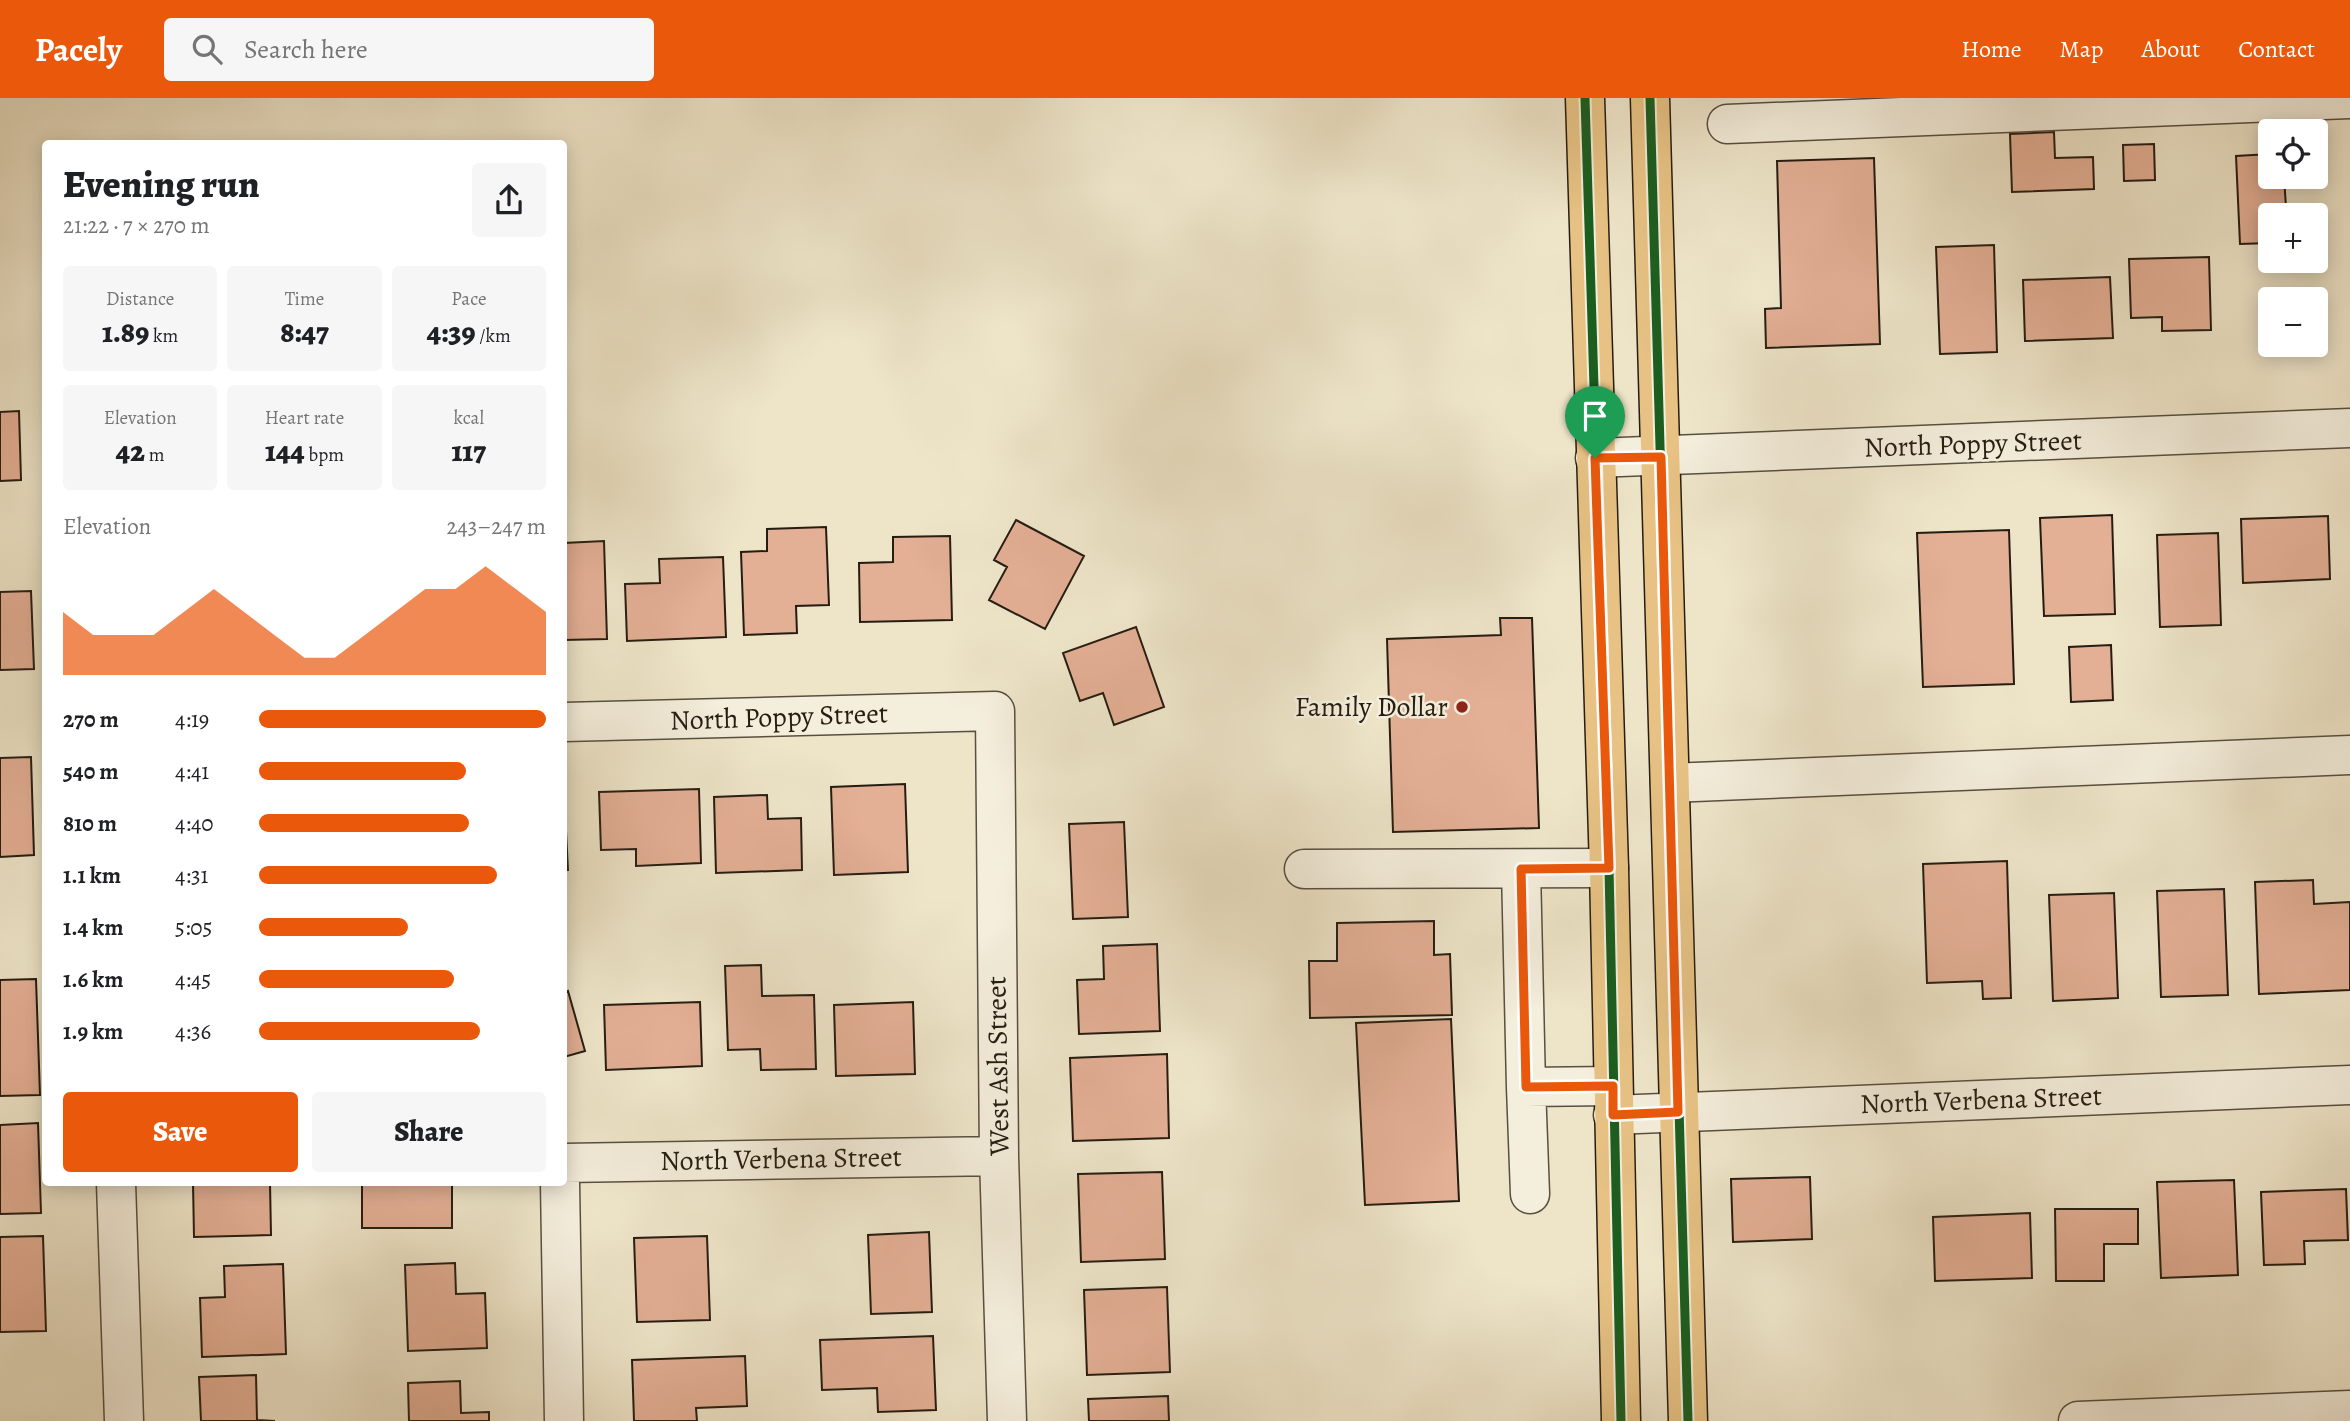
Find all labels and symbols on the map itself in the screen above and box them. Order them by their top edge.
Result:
pin [1565,386,1625,458]
street label: North Poppy Street [1863,421,2083,467]
place label: Family Dollar [1295,688,1448,726]
street label: North Poppy Street [669,694,889,740]
marker: Family Dollar [1454,699,1470,715]
street label: West Ash Street [977,976,1019,1157]
street label: North Verbena Street [1860,1077,2102,1123]
street label: North Verbena Street [660,1138,902,1180]

